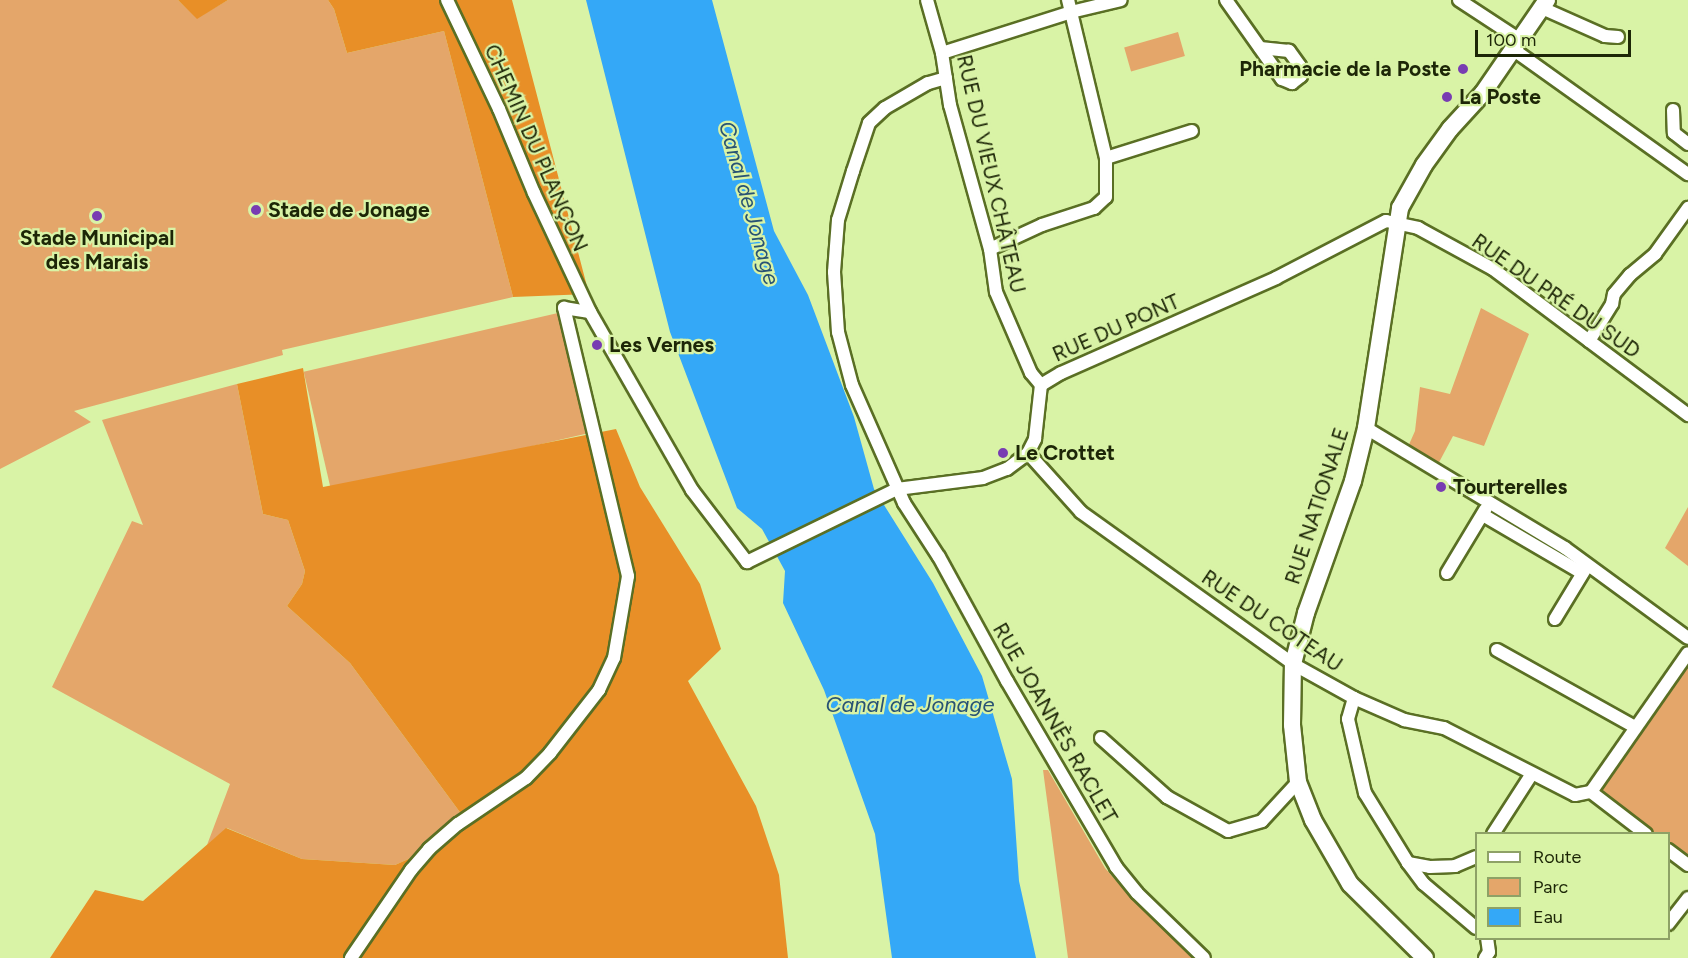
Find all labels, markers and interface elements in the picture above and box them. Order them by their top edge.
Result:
scale bar [1478,18,1634,56]
text: 100 m [1486,29,1536,51]
street label: CHEMIN DU PLANÇON [479,41,593,255]
street label: RUE DU VIEUX CHÂTEAU [951,52,1031,296]
place label: Pharmacie de la Poste [1239,56,1451,82]
marker: Pharmacie de la Poste [1456,62,1470,76]
place label: La Poste [1459,84,1541,110]
marker: La Poste [1440,90,1454,104]
water label: Canal de Jonage [713,118,785,288]
place label: Stade de Jonage [268,197,430,223]
marker: Stade de Jonage [249,203,263,217]
marker: Stade Municipal des Marais [90,209,104,223]
place label: Stade Municipal des Marais [20,225,174,275]
street label: RUE DU PRÉ DU SUD [1467,228,1645,364]
street label: RUE DU PONT [1049,289,1183,367]
place label: Les Vernes [609,332,714,358]
marker: Les Vernes [590,338,604,352]
street label: RUE NATIONALE [1280,424,1354,588]
place label: Le Crottet [1015,440,1115,466]
marker: Le Crottet [996,446,1010,460]
place label: Tourterelles [1453,474,1567,500]
marker: Tourterelles [1434,480,1448,494]
street label: RUE DU COTEAU [1197,565,1347,677]
street label: RUE JOANNÈS RACLET [987,618,1123,828]
water label: Canal de Jonage [826,692,994,718]
legend [1475,832,1670,940]
text: Route [1533,846,1581,868]
text: Parc [1533,876,1568,898]
text: Eau [1533,906,1563,928]

